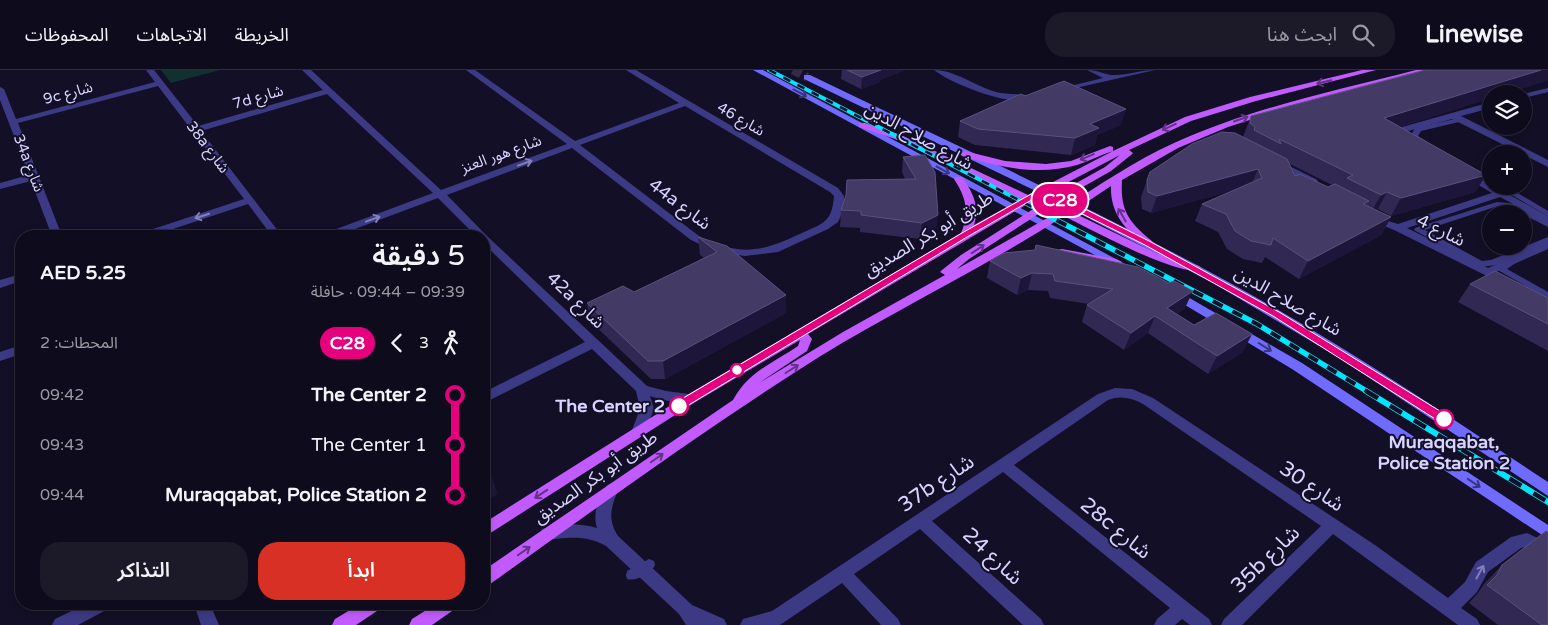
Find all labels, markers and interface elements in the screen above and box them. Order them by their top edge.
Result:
search box [1045,12,1395,57]
text: Linewise [1425,20,1523,49]
icon: search [1349,21,1377,49]
text: المحفوظات [25,24,109,46]
text: الاتجاهات [137,24,207,46]
text: الخريطة [235,24,289,46]
text: ابحث هنا [1267,24,1337,46]
one-way arrow [1317,77,1333,87]
street label: 9c شارع [41,78,96,111]
street label: 7d شارع [231,81,287,116]
map controls [1482,85,1532,255]
button: layers [1482,85,1532,135]
one-way arrow [793,88,808,98]
street label: شارع صلاح الدين [860,97,977,177]
street label: شارع 46 [712,98,768,143]
one-way arrow [1232,114,1248,123]
street label: 38a شارع [180,117,234,179]
one-way arrow [1162,123,1177,133]
street label: شارع هور العنز [457,131,545,180]
street label: 34a شارع [7,132,48,196]
button: + [1482,145,1532,195]
one-way arrow [1080,153,1096,162]
one-way arrow [517,158,532,167]
one-way arrow [935,166,950,176]
street label: 44a شارع [643,173,716,237]
line badge: C28 [1031,184,1089,216]
street label: طريق أبو بكر الصديق [859,186,997,281]
text: C28 [1042,189,1078,211]
button: − [1482,205,1532,255]
one-way arrow [1116,208,1126,222]
street label: شارع 4 [1412,209,1469,254]
one-way arrow [195,212,211,221]
one-way arrow [364,214,380,223]
text: 5 دقيقة [372,239,465,273]
one-way arrow [970,244,984,254]
street label: شارع صلاح الدين [1229,261,1345,343]
text: AED 5.25 [40,262,126,284]
street label: 42a شارع [540,267,610,335]
text: 09:39 – 09:44 · حافلة [311,282,465,302]
icon: back [383,329,411,357]
icon: walk [437,329,465,357]
text: C28 [330,332,365,354]
text: المحطات: 2 [40,333,118,353]
text: 3 [419,333,429,353]
one-way arrow [1258,342,1272,352]
unlabelled marker [730,363,744,377]
one-way arrow [785,363,799,373]
text: The Center 2 [311,384,427,406]
text: 09:42 [40,385,84,405]
place label: The Center 2 [554,395,665,417]
marker: The Center 2 [669,396,689,416]
marker: Muraqqabat, Police Station 2 [1434,409,1454,429]
street label: طريق أبو بكر الصديق [528,426,662,528]
place label: Muraqqabat, Police Station 2 [1378,431,1510,474]
text: The Center 1 [311,434,427,456]
text: 09:43 [40,435,84,455]
street label: 37b شارع [894,449,980,519]
one-way arrow [649,453,663,463]
street label: شارع 30 [1273,456,1349,519]
one-way arrow [1467,478,1481,488]
text: Muraqqabat, Police Station 2 [165,484,427,506]
text: 09:44 [40,485,84,505]
one-way arrow [534,489,548,499]
street label: 28c شارع [1074,492,1156,566]
street label: 35b شارع [1226,520,1306,600]
street label: شارع 24 [956,522,1028,592]
button: التذاكر [40,542,248,600]
button: ابدأ [258,542,465,600]
one-way arrow [517,546,531,556]
one-way arrow [1475,564,1485,579]

